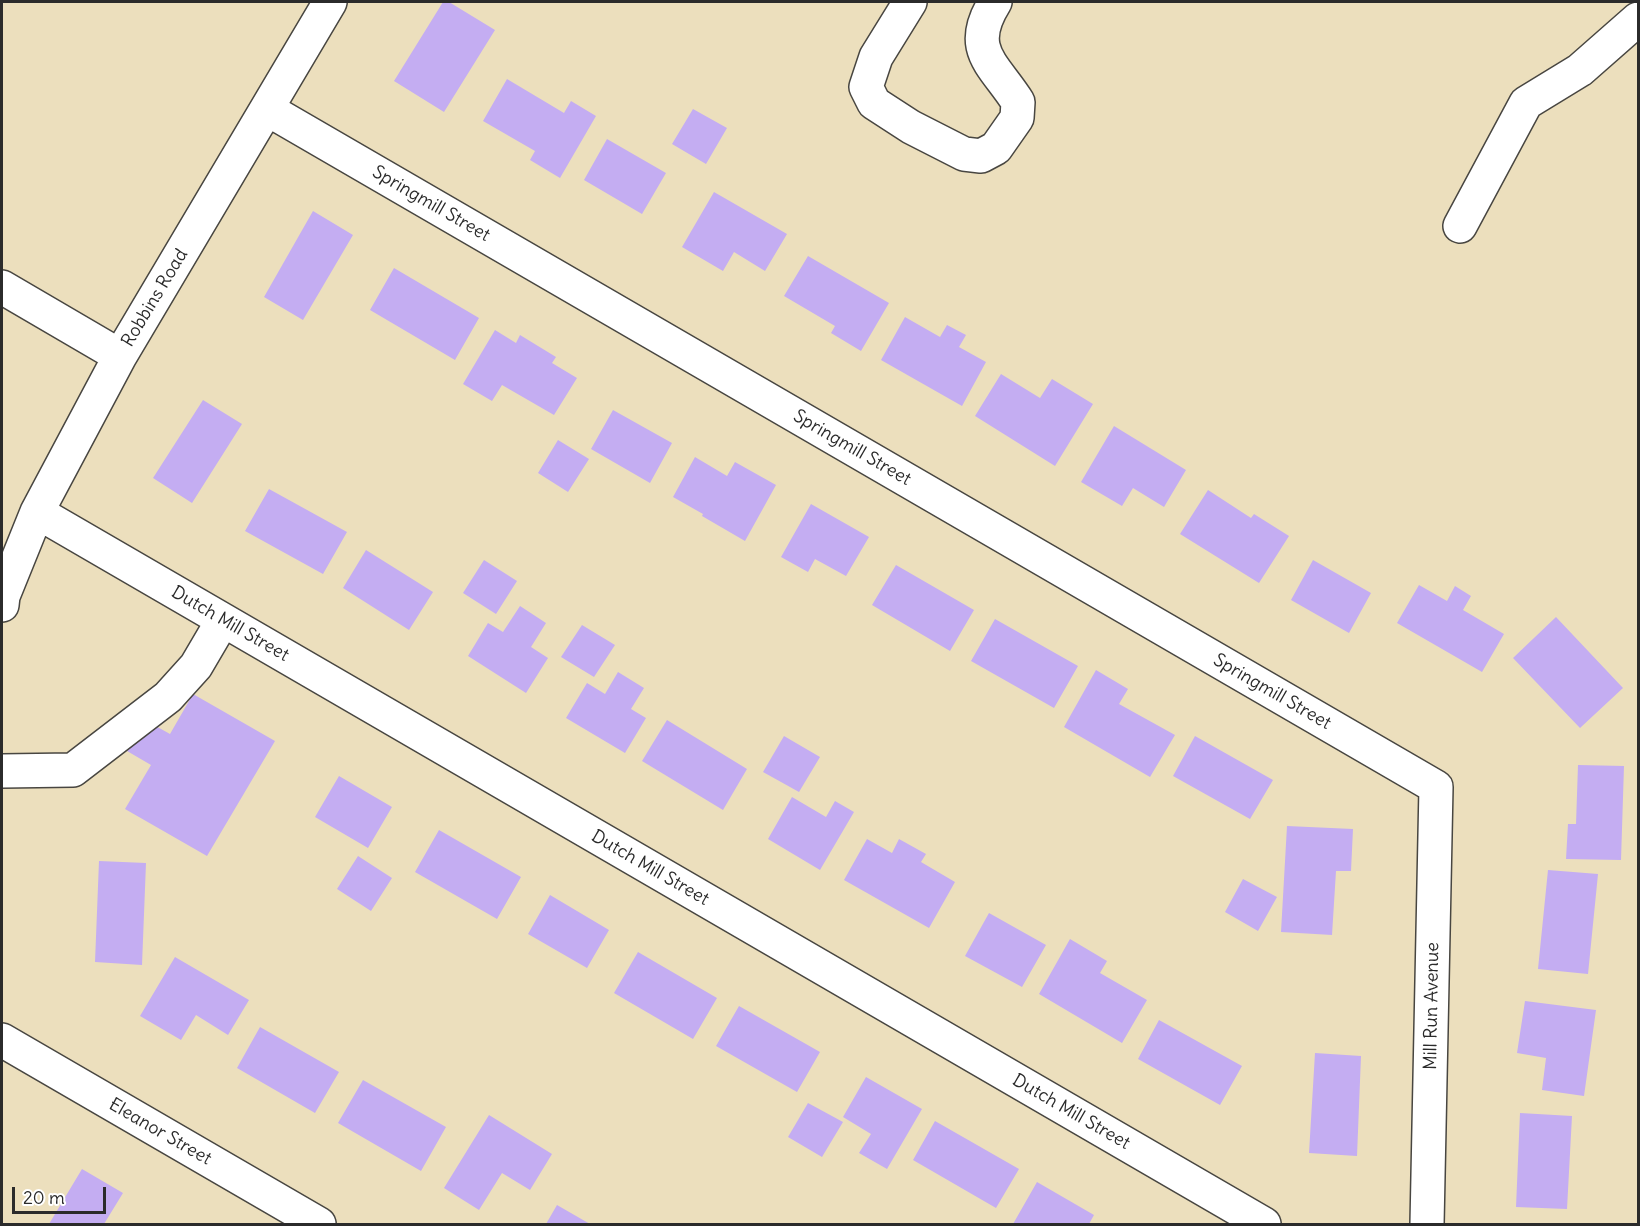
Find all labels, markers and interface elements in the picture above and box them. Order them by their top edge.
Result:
street label: Springmill Street [368,162,494,246]
street label: Robbins Road [117,245,193,351]
street label: Springmill Street [789,406,915,490]
street label: Dutch Mill Street [167,582,293,666]
street label: Springmill Street [1209,650,1335,734]
street label: Dutch Mill Street [587,826,713,910]
street label: Mill Run Avenue [1420,942,1444,1070]
street label: Dutch Mill Street [1008,1070,1134,1154]
street label: Eleanor Street [105,1094,215,1170]
scale bar [15,1175,110,1213]
text: 20 m [23,1186,65,1209]

